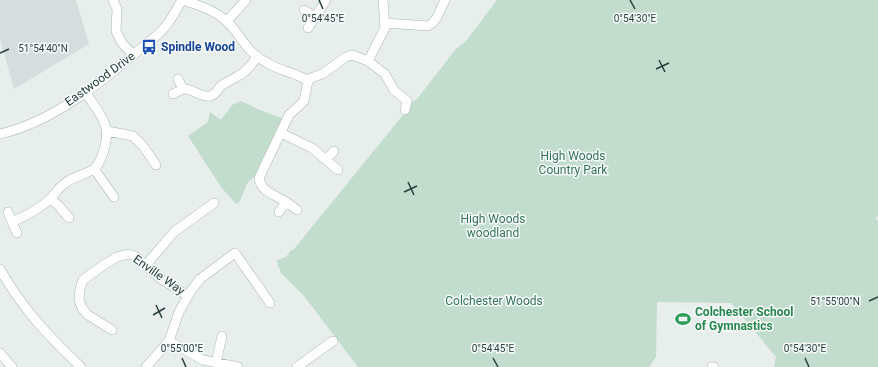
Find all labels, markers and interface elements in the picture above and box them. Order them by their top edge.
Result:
text: 0°54'45"E [302,13,345,24]
text: 0°54'30"E [614,13,657,24]
bus stop icon: Spindle Wood [140,38,158,56]
place label: Spindle Wood [161,40,235,54]
text: 51°54'40"N [18,43,68,54]
street label: Eastwood Drive [62,49,138,109]
park label: High Woods Country Park [539,149,608,177]
park label: High Woods woodland [461,212,525,240]
street label: Enville Way [130,252,188,298]
park label: Colchester Woods [445,294,543,308]
text: 51°55'00"N [810,296,860,307]
place label: Colchester School of Gymnastics [695,305,793,333]
sports icon: Colchester School of Gymnastics [674,310,692,328]
text: 0°55'00"E [161,343,204,354]
text: 0°54'45"E [472,343,515,354]
text: 0°54'30"E [784,343,827,354]

